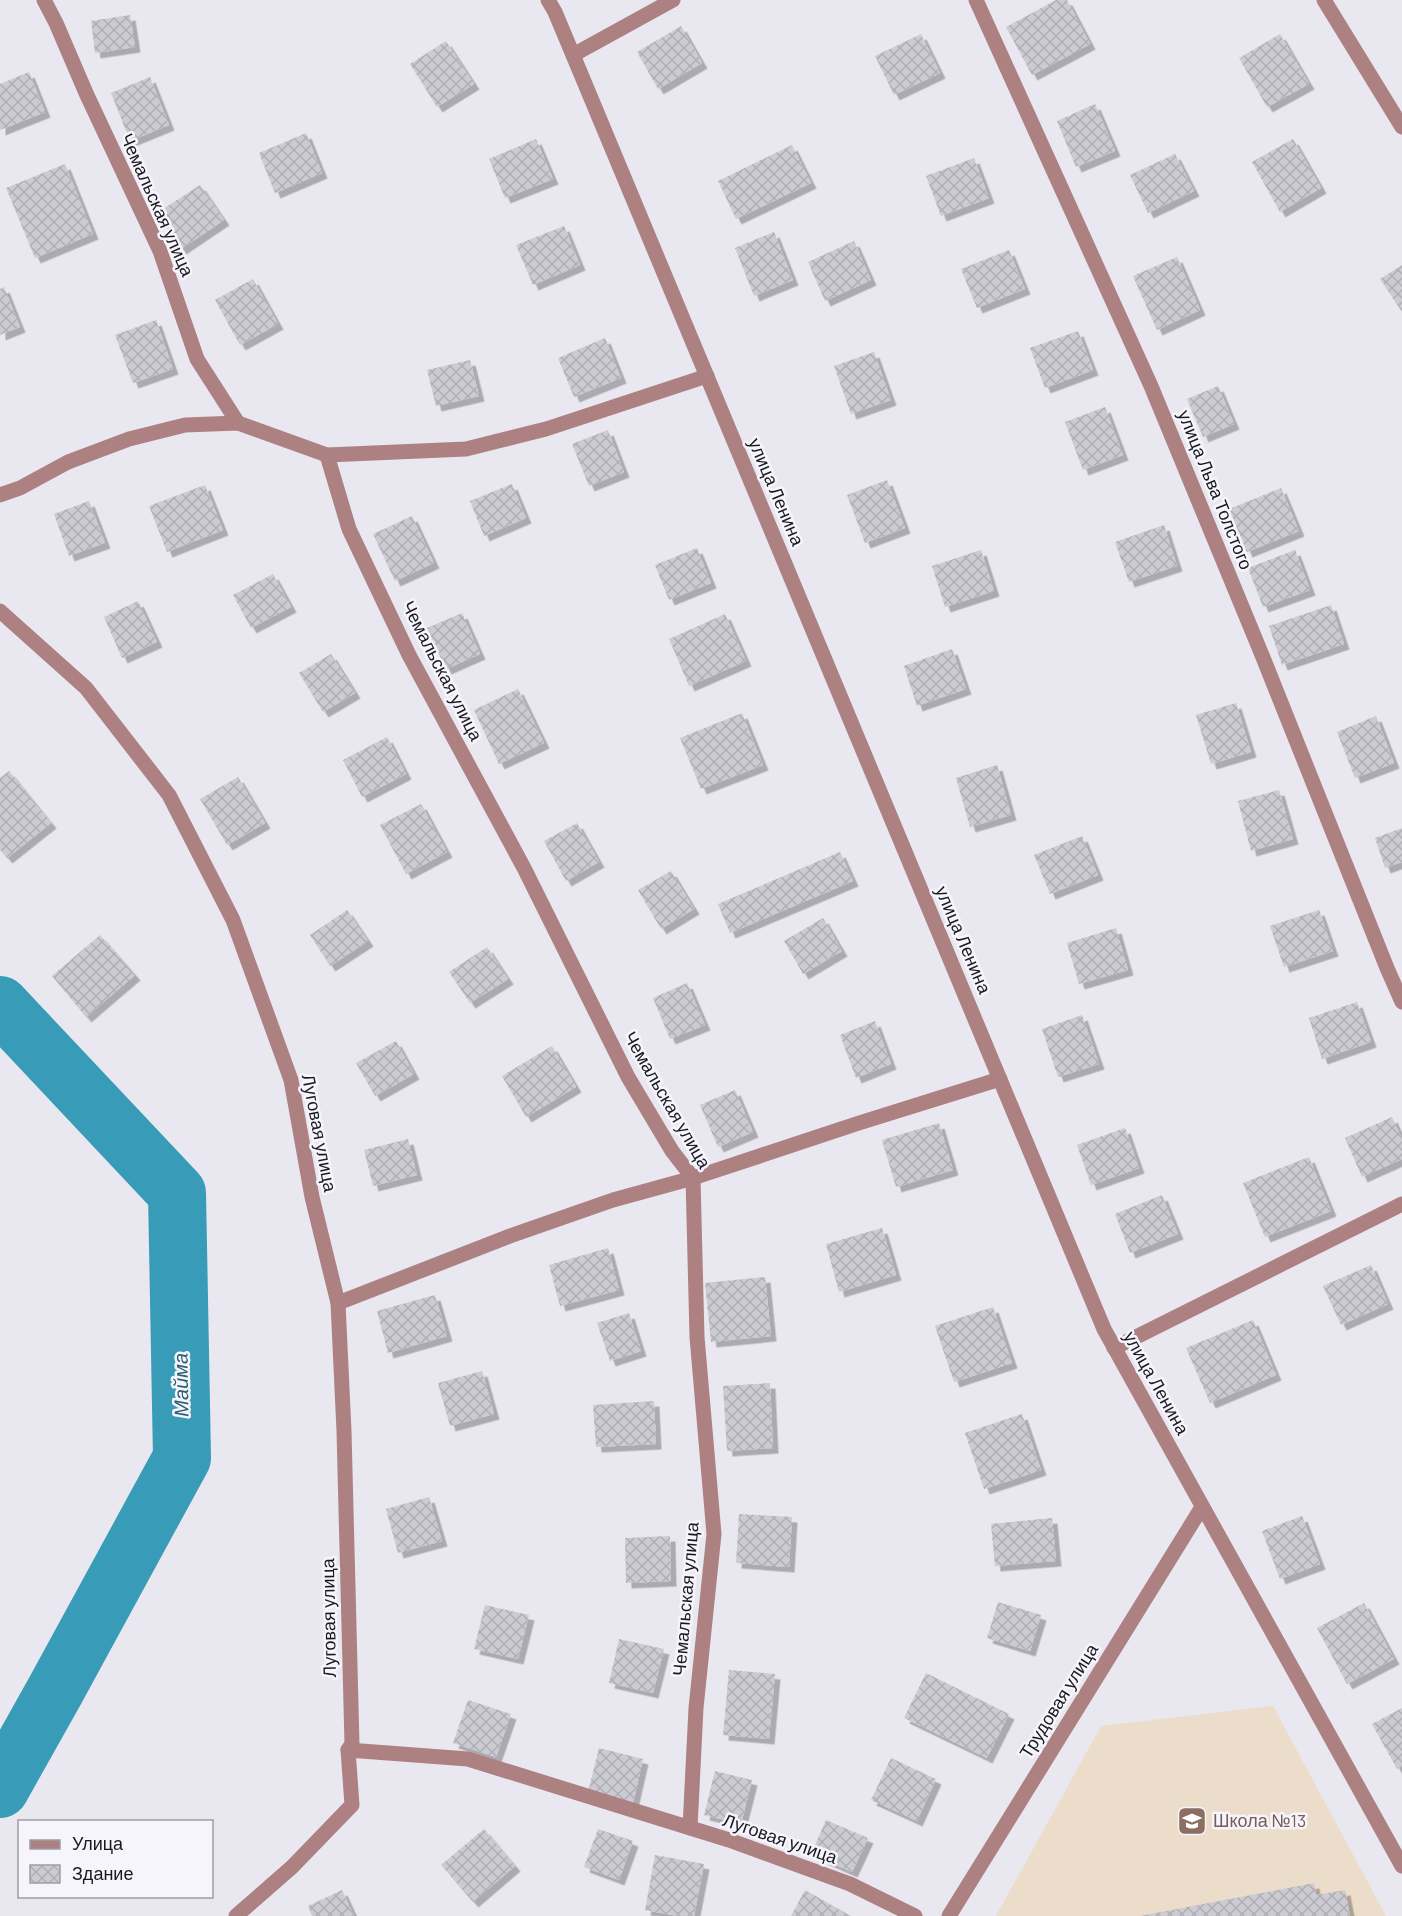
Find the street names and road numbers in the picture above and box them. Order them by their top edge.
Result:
street label: Чемальская улица [116,130,200,280]
street label: улица Льва Толстого [1174,407,1258,573]
street label: улица Ленина [744,434,810,550]
street label: Чемальская улица [398,597,488,745]
street label: улица Ленина [931,882,997,998]
street label: Чемальская улица [620,1027,716,1173]
street label: Луговая улица [298,1072,342,1194]
street label: улица Ленина [1119,1327,1195,1439]
street label: Чемальская улица [667,1520,703,1677]
street label: Луговая улица [316,1557,340,1678]
street label: Трудовая улица [1014,1638,1103,1762]
street label: Луговая улица [720,1808,841,1868]

